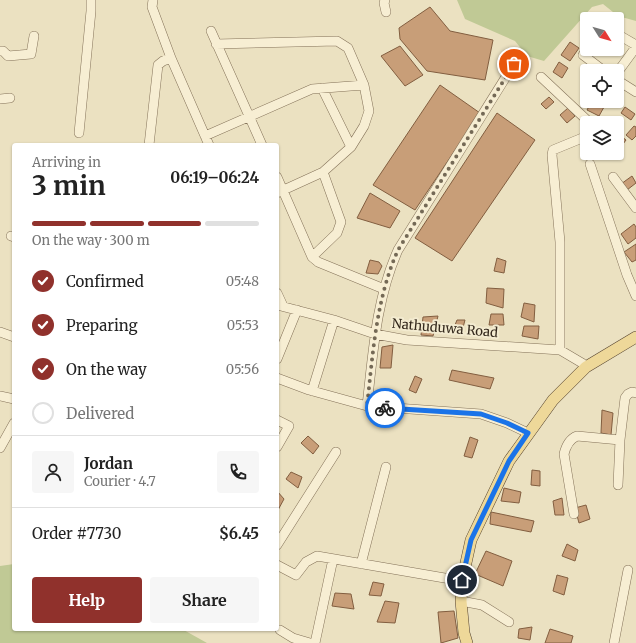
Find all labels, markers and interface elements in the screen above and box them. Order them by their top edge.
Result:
north arrow [580,12,624,56]
map controls [580,12,624,160]
pin [497,47,531,81]
icon: bag [503,53,525,75]
button: locate [580,64,624,108]
button: layers [580,116,624,160]
text: Arriving in [32,154,101,171]
text: 06:19–06:24 [170,168,259,187]
text: 3 min [32,169,106,202]
text: On the way · 300 m [32,232,150,249]
icon: check [32,270,54,292]
text: Confirmed [66,272,144,291]
text: 05:48 [226,273,259,290]
icon: check [32,314,54,336]
street label: Nathuduwa Road [391,315,499,341]
text: Preparing [66,316,138,335]
text: 05:53 [227,317,259,334]
icon: check [32,358,54,380]
text: On the way [66,360,147,379]
text: 05:56 [226,361,259,378]
courier [365,388,405,428]
icon: bike [374,397,396,419]
text: Delivered [66,404,134,423]
button: person [32,451,74,493]
button: phone [217,451,259,493]
text: Jordan [84,454,133,473]
text: Courier · 4.7 [84,473,156,490]
text: Order #7730 [32,524,122,543]
text: $6.45 [219,524,259,543]
pin [445,563,479,597]
icon: home [451,569,473,591]
button: Help [32,577,142,623]
button: Share [150,577,259,623]

